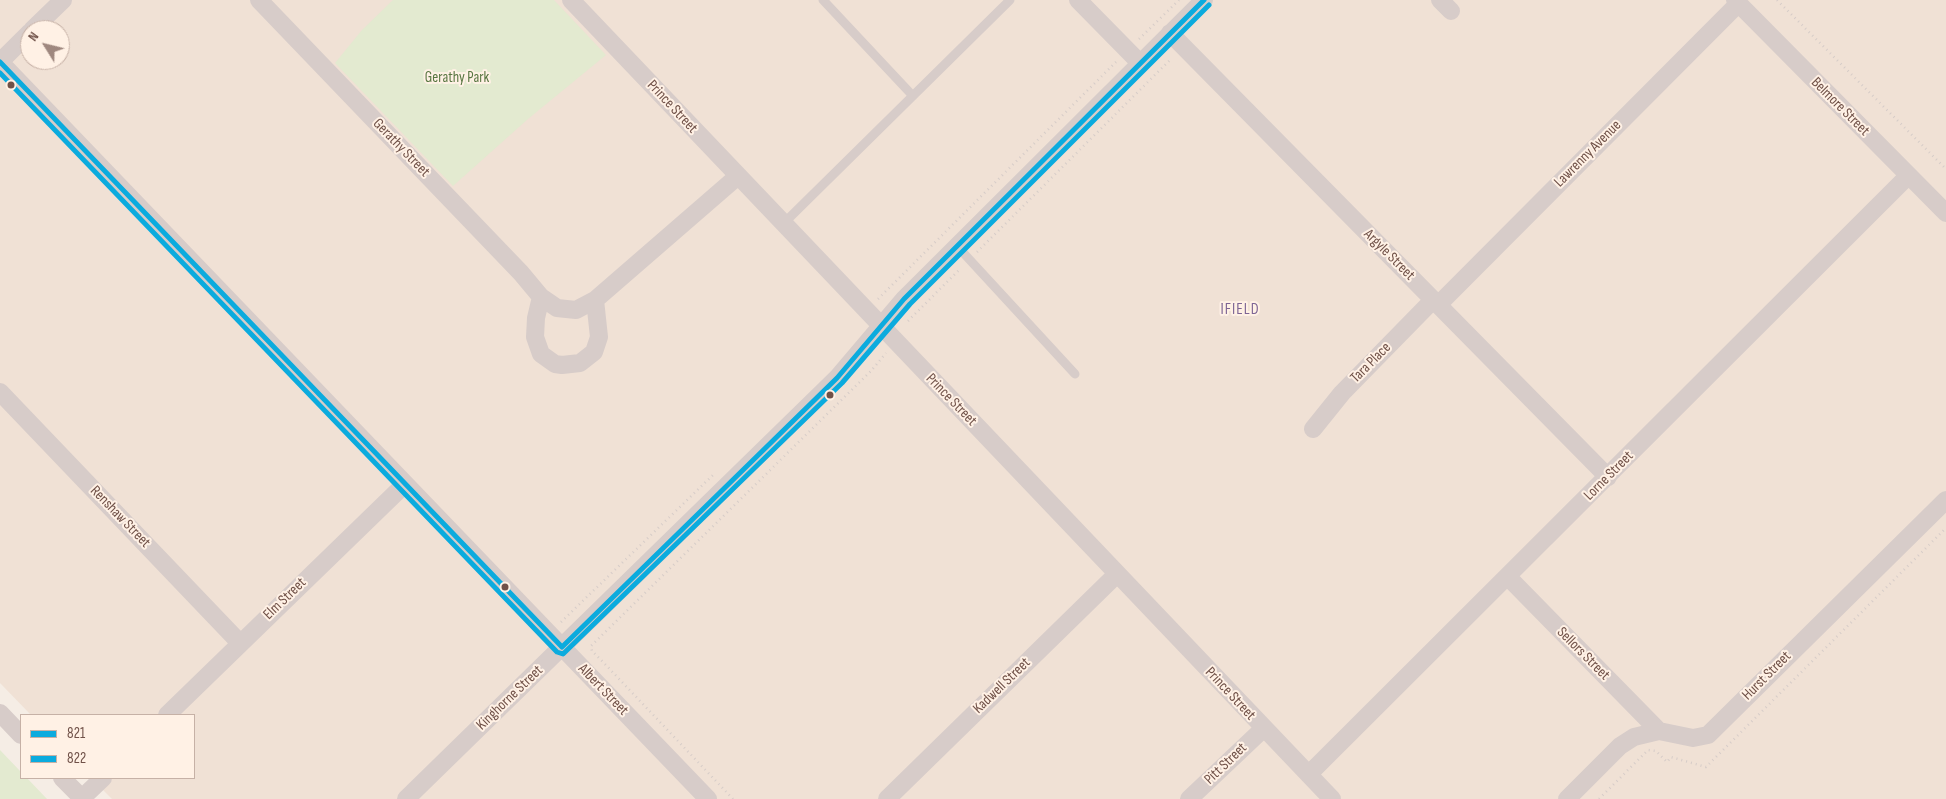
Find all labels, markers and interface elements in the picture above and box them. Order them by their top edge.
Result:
north arrow [20,20,70,70]
text: N [24,28,42,45]
park label: Gerathy Park [425,69,489,87]
street label: Belmore Street [1807,74,1873,140]
street label: Prince Street [643,77,701,137]
unlabelled marker [6,80,16,90]
street label: Gerathy Street [369,115,433,181]
street label: Lawrenny Avenue [1551,117,1625,191]
street label: Argyle Street [1360,226,1418,284]
district label: IFIELD [1220,300,1260,320]
street label: Tara Place [1347,339,1395,387]
street label: Prince Street [922,370,980,430]
unlabelled marker [825,390,835,400]
street label: Lorne Street [1581,448,1637,504]
street label: Renshaw Street [86,482,154,552]
street label: Elm Street [260,574,310,624]
unlabelled marker [500,582,510,592]
street label: Sellors Street [1553,624,1613,684]
street label: Hurst Street [1739,648,1795,704]
street label: Kadwell Street [970,654,1034,718]
street label: Albert Street [574,660,632,720]
street label: Kinghorne Street [473,662,547,734]
street label: Prince Street [1201,664,1259,724]
legend [20,714,195,779]
text: 821 [67,724,85,743]
street label: Pitt Street [1201,739,1251,789]
text: 822 [67,749,86,768]

